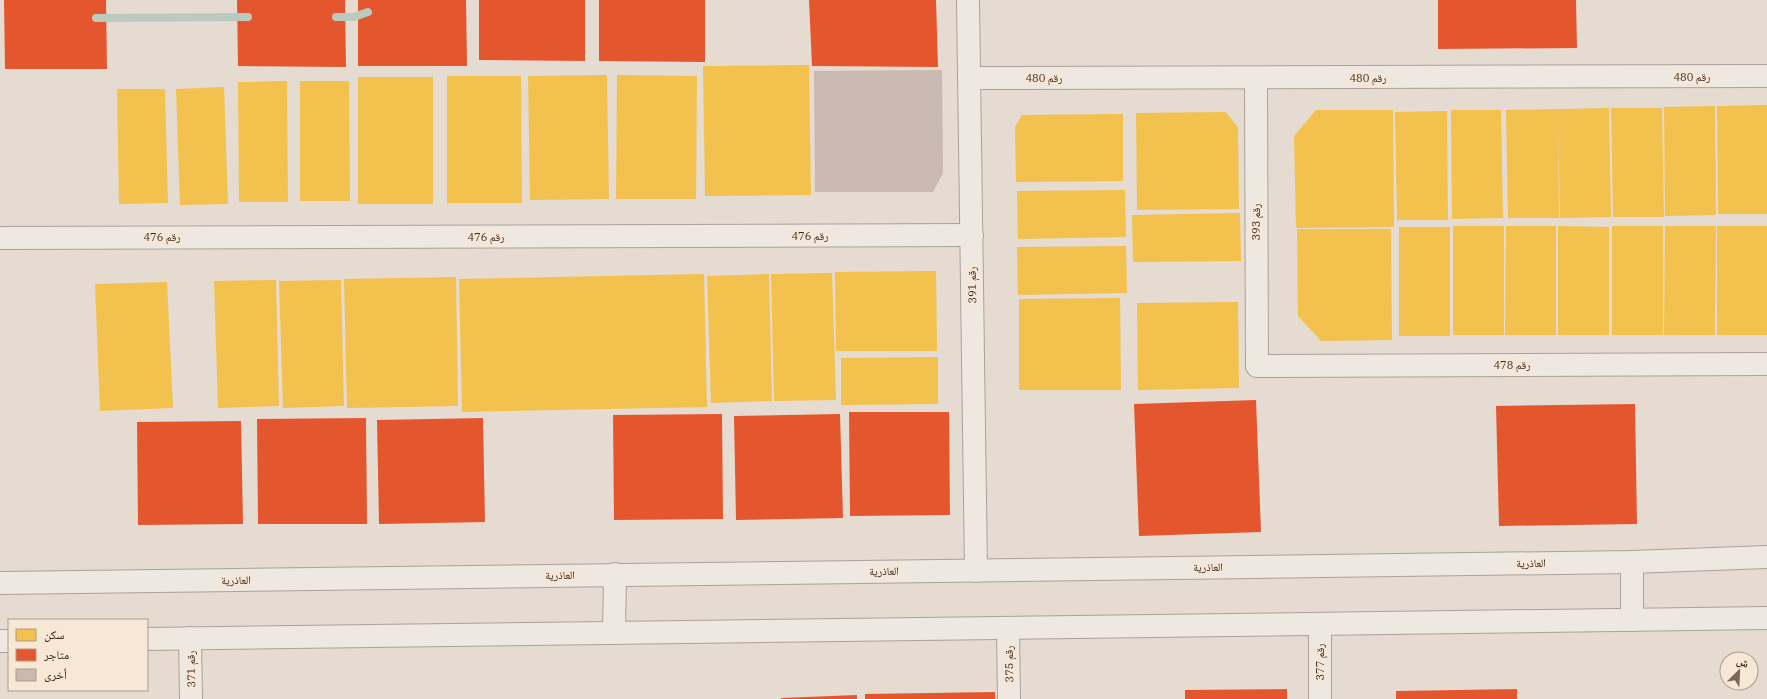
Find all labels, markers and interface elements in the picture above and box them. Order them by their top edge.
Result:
street label: رقم 480 [1673,70,1711,85]
street label: رقم 480 [1025,71,1063,86]
street label: رقم 480 [1349,71,1387,86]
street label: رقم 393 [1249,203,1264,241]
street label: رقم 476 [791,229,829,244]
street label: رقم 476 [143,230,181,245]
street label: رقم 476 [467,230,505,245]
street label: رقم 391 [965,266,980,304]
street label: رقم 478 [1493,358,1531,373]
street label: العاذرية [1516,556,1546,570]
street label: العاذرية [1193,560,1223,574]
street label: العاذرية [869,564,899,578]
street label: العاذرية [545,568,575,582]
street label: العاذرية [221,573,251,587]
legend [8,619,148,691]
text: سكن [44,627,65,642]
street label: رقم 377 [1313,643,1328,681]
street label: رقم 375 [1002,645,1017,683]
text: متاجر [43,647,69,662]
street label: رقم 371 [184,650,199,688]
north arrow [1719,651,1759,691]
text: ش [1734,653,1752,672]
text: أخرى [44,667,67,682]

